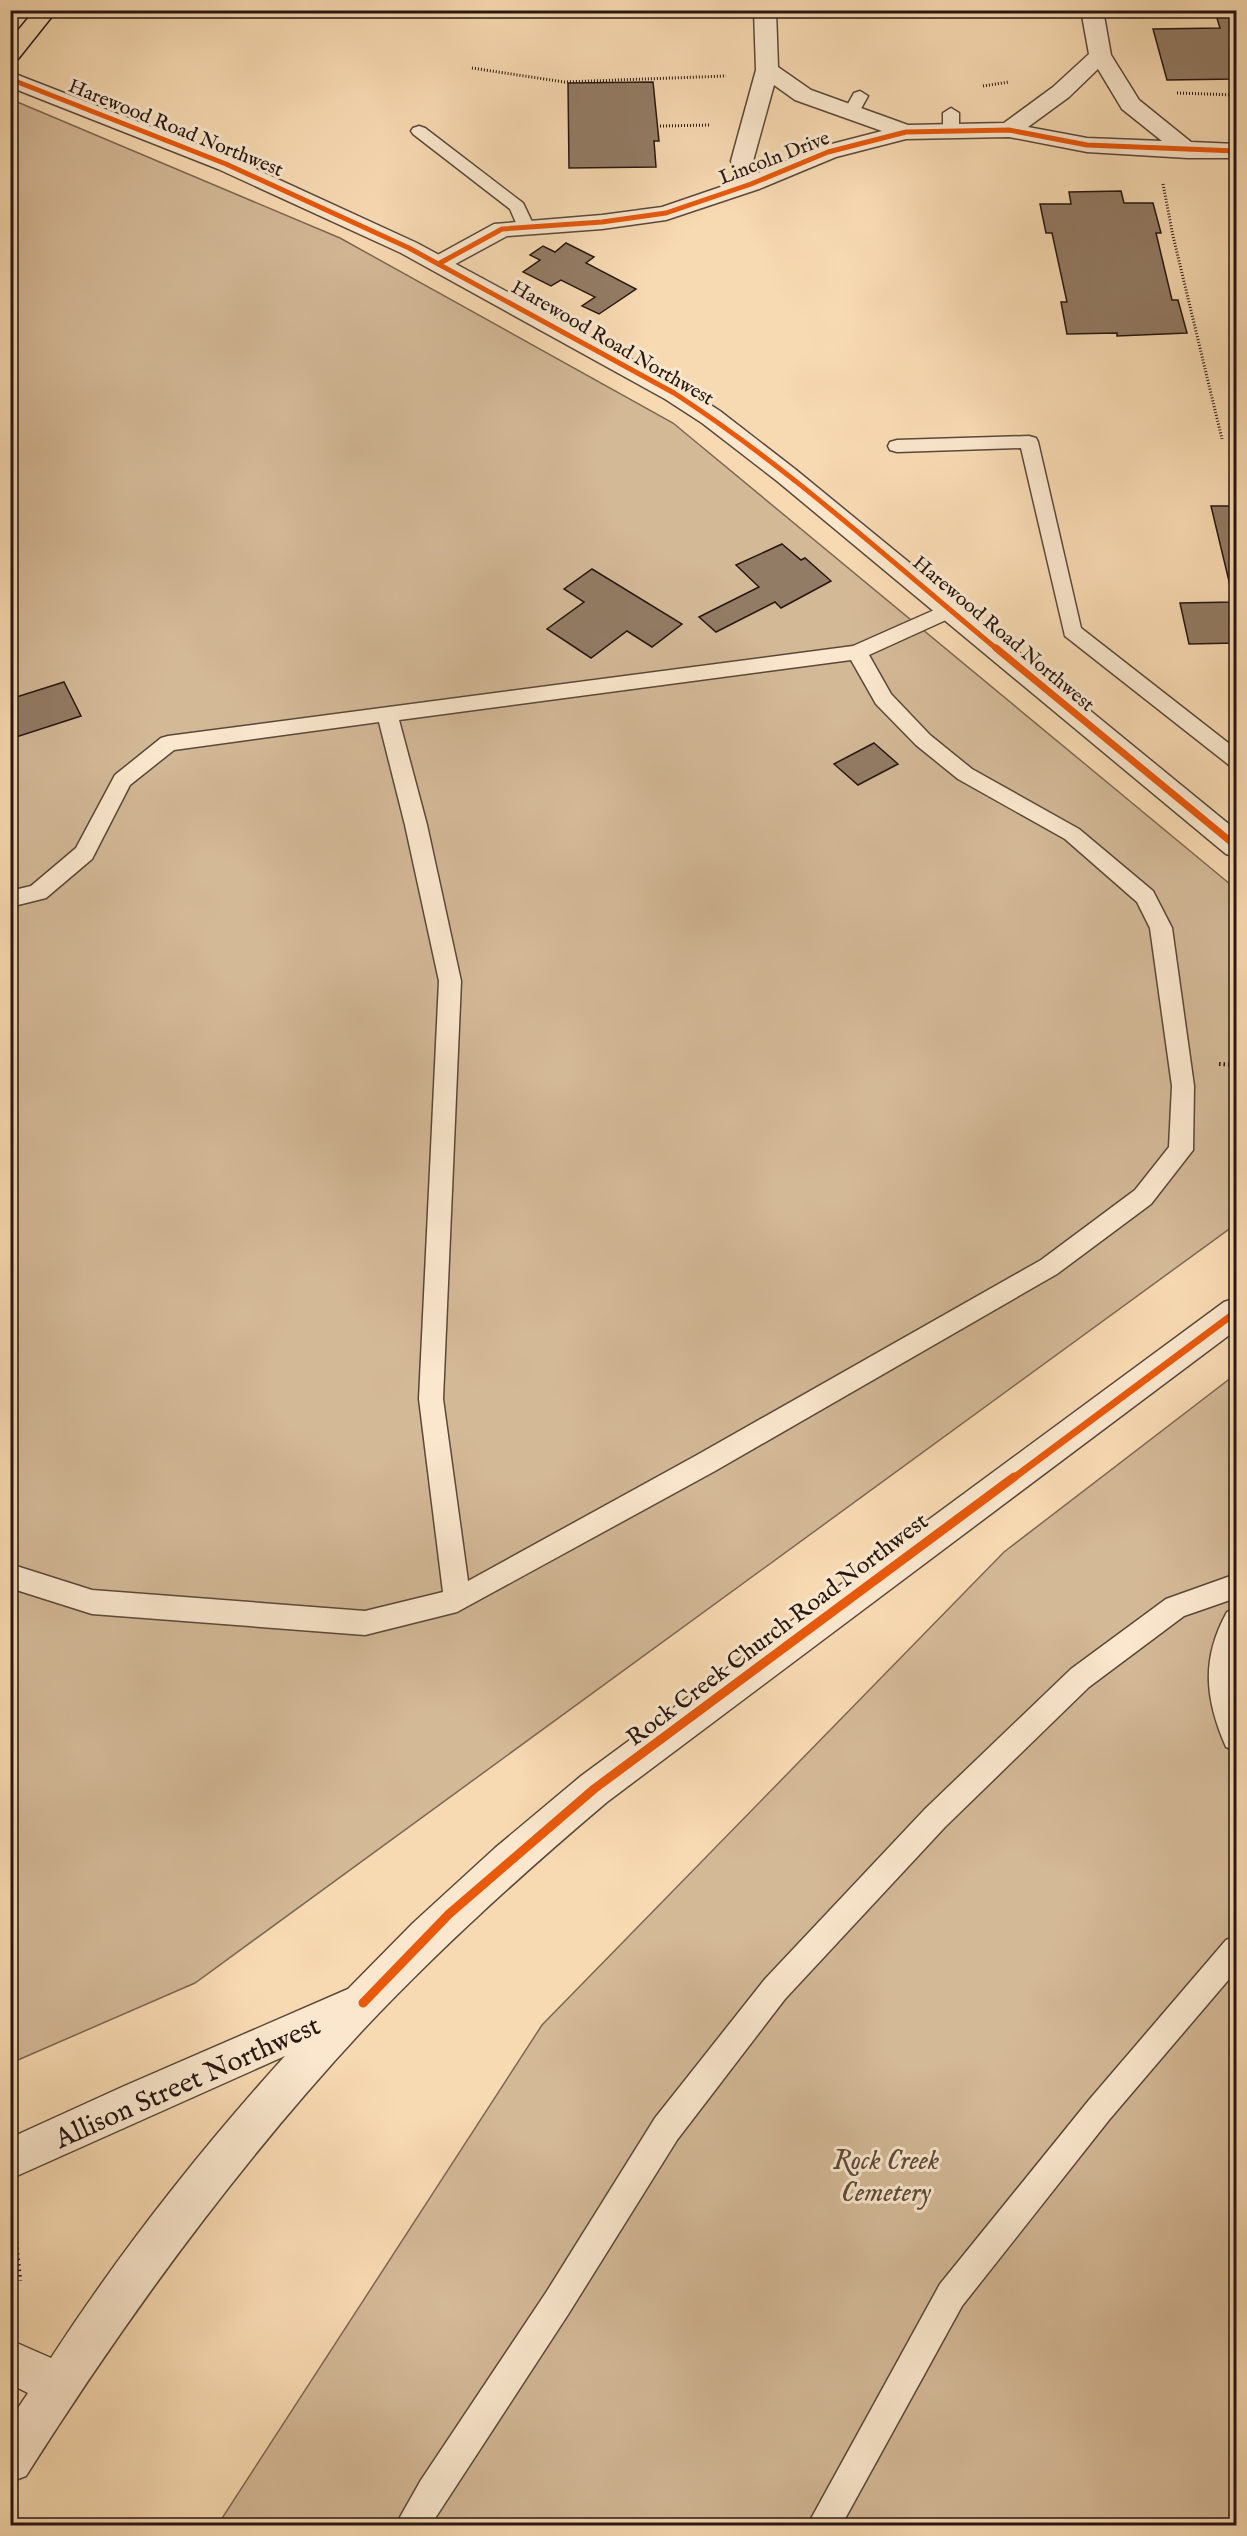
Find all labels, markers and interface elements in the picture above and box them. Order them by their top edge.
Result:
street label: Harewood Road Northwest [64,74,287,183]
street label: Lincoln Drive [716,126,833,191]
street label: Harewood Road Northwest [507,275,718,412]
street label: Harewood Road Northwest [907,551,1099,718]
street label: Rock Creek Church Road Northwest [621,1506,935,1754]
street label: Allison Street Northwest [49,2009,326,2158]
park label: Rock Creek Cemetery [833,2144,939,2211]

